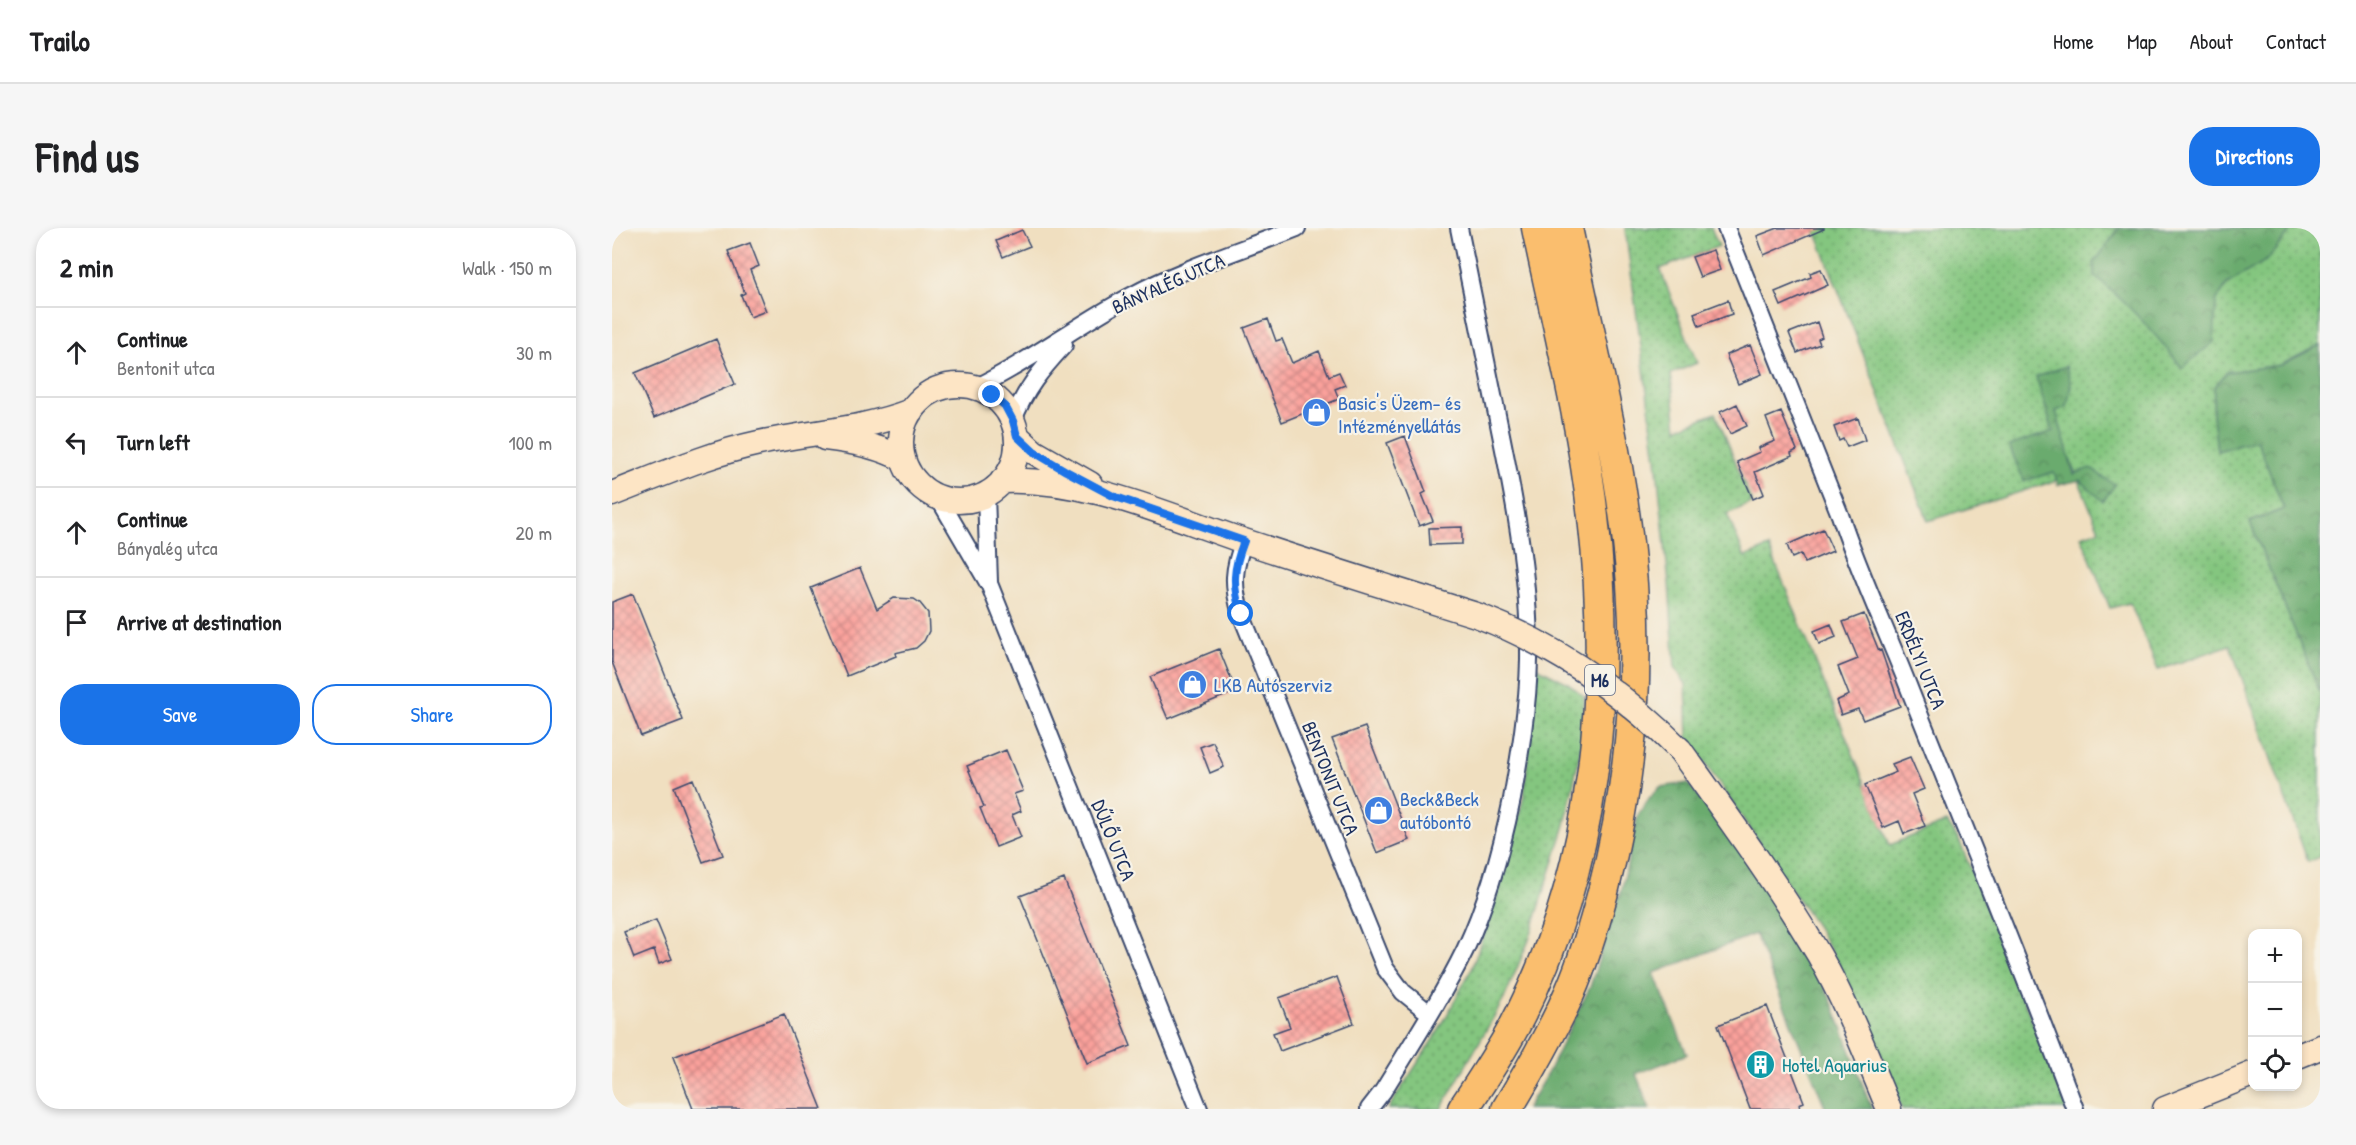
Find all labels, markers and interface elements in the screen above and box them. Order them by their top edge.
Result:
text: Trailo [30,22,90,60]
text: Home [2053,27,2094,56]
text: Map [2127,27,2157,56]
text: About [2190,27,2233,56]
text: Contact [2266,27,2326,56]
button: Directions [2189,127,2320,186]
text: Find us [36,128,139,185]
street label: BÁNYALÉG UTCA [1107,246,1229,320]
text: 2 min [60,250,113,285]
text: Walk · 150 m [462,254,552,281]
text: Continue [117,324,188,354]
icon: ahead [60,336,93,369]
text: 30 m [516,339,552,366]
text: Bentonit utca [117,354,215,381]
route end [978,381,1004,407]
place label: Basic's Üzem- és Intézményellátás [1338,389,1461,439]
shop icon: Basic's Üzem- és Intézményellátás [1301,397,1333,429]
icon: left [60,426,93,459]
text: Turn left [117,427,190,457]
text: 100 m [509,429,552,456]
text: Continue [117,504,188,534]
icon: ahead [60,516,93,549]
text: 20 m [515,519,552,546]
text: Bányalég utca [117,534,218,561]
route start [1227,600,1253,626]
icon: arrive [60,606,93,639]
text: Arrive at destination [117,607,282,637]
street label: ERDÉLYI UTCA [1889,607,1953,713]
road number: M6 [1585,665,1615,695]
shop icon: LKB Autószerviz [1177,668,1209,700]
place label: LKB Autószerviz [1214,671,1333,698]
button: Save [60,684,300,745]
button: Share [312,684,552,745]
street label: BENTONIT UTCA [1296,717,1366,839]
place label: Beck&Beck autóbontó [1400,785,1479,835]
shop icon: Beck&Beck autóbontó [1363,794,1395,826]
street label: DŰLŐ UTCA [1086,796,1142,885]
map controls [2248,929,2302,1091]
button: + [2248,929,2302,983]
button: − [2248,983,2302,1037]
button: locate [2248,1037,2302,1091]
building icon: Hotel Aquarius [1745,1048,1777,1080]
place label: Hotel Aquarius [1782,1051,1887,1078]

